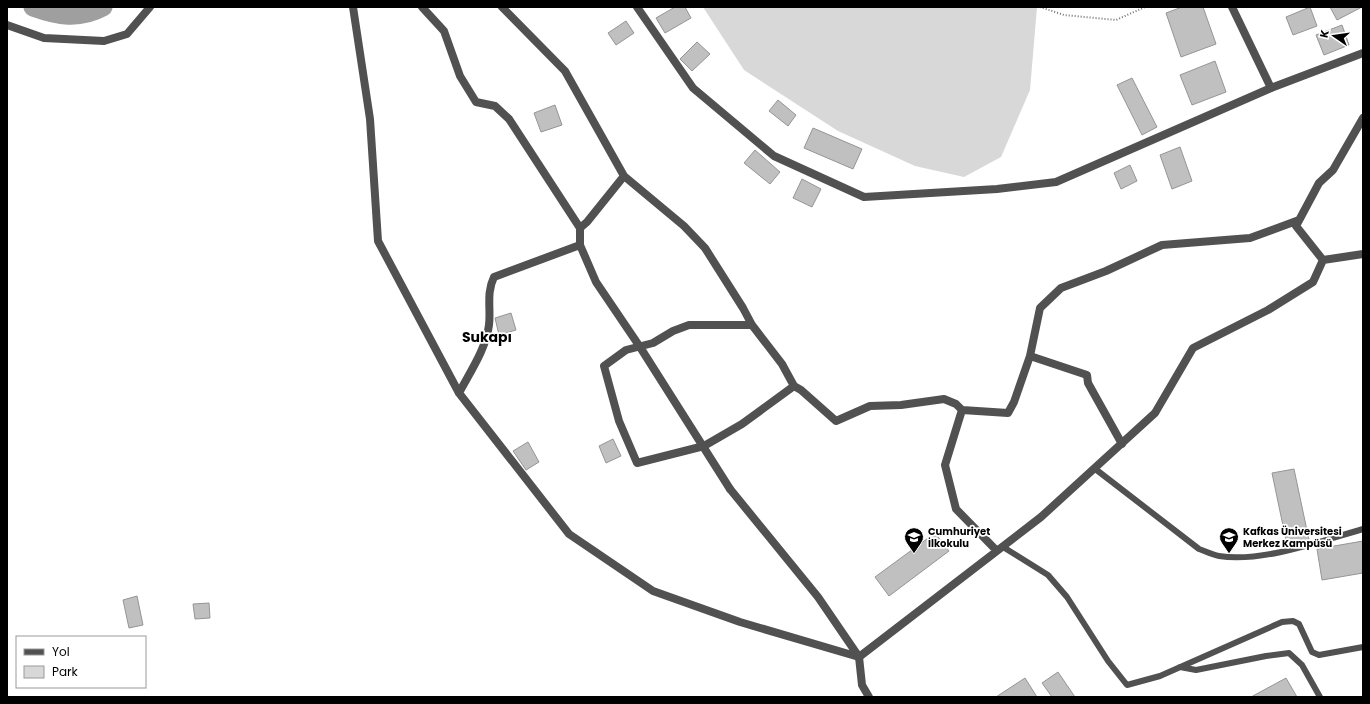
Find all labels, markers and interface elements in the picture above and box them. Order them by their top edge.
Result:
north arrow [1314,16,1354,56]
text: K [1316,28,1333,39]
district label: Sukapı [462,327,512,347]
place label: Cumhuriyet İlkokulu [928,524,990,551]
place label: Kafkas Üniversitesi Merkez Kampüsü [1243,524,1342,551]
school or university icon: Cumhuriyet İlkokulu [903,526,925,554]
school or university icon: Kafkas Üniversitesi Merkez Kampüsü [1218,526,1240,554]
legend [16,636,146,688]
text: Yol [52,643,70,660]
text: Park [52,663,79,680]

